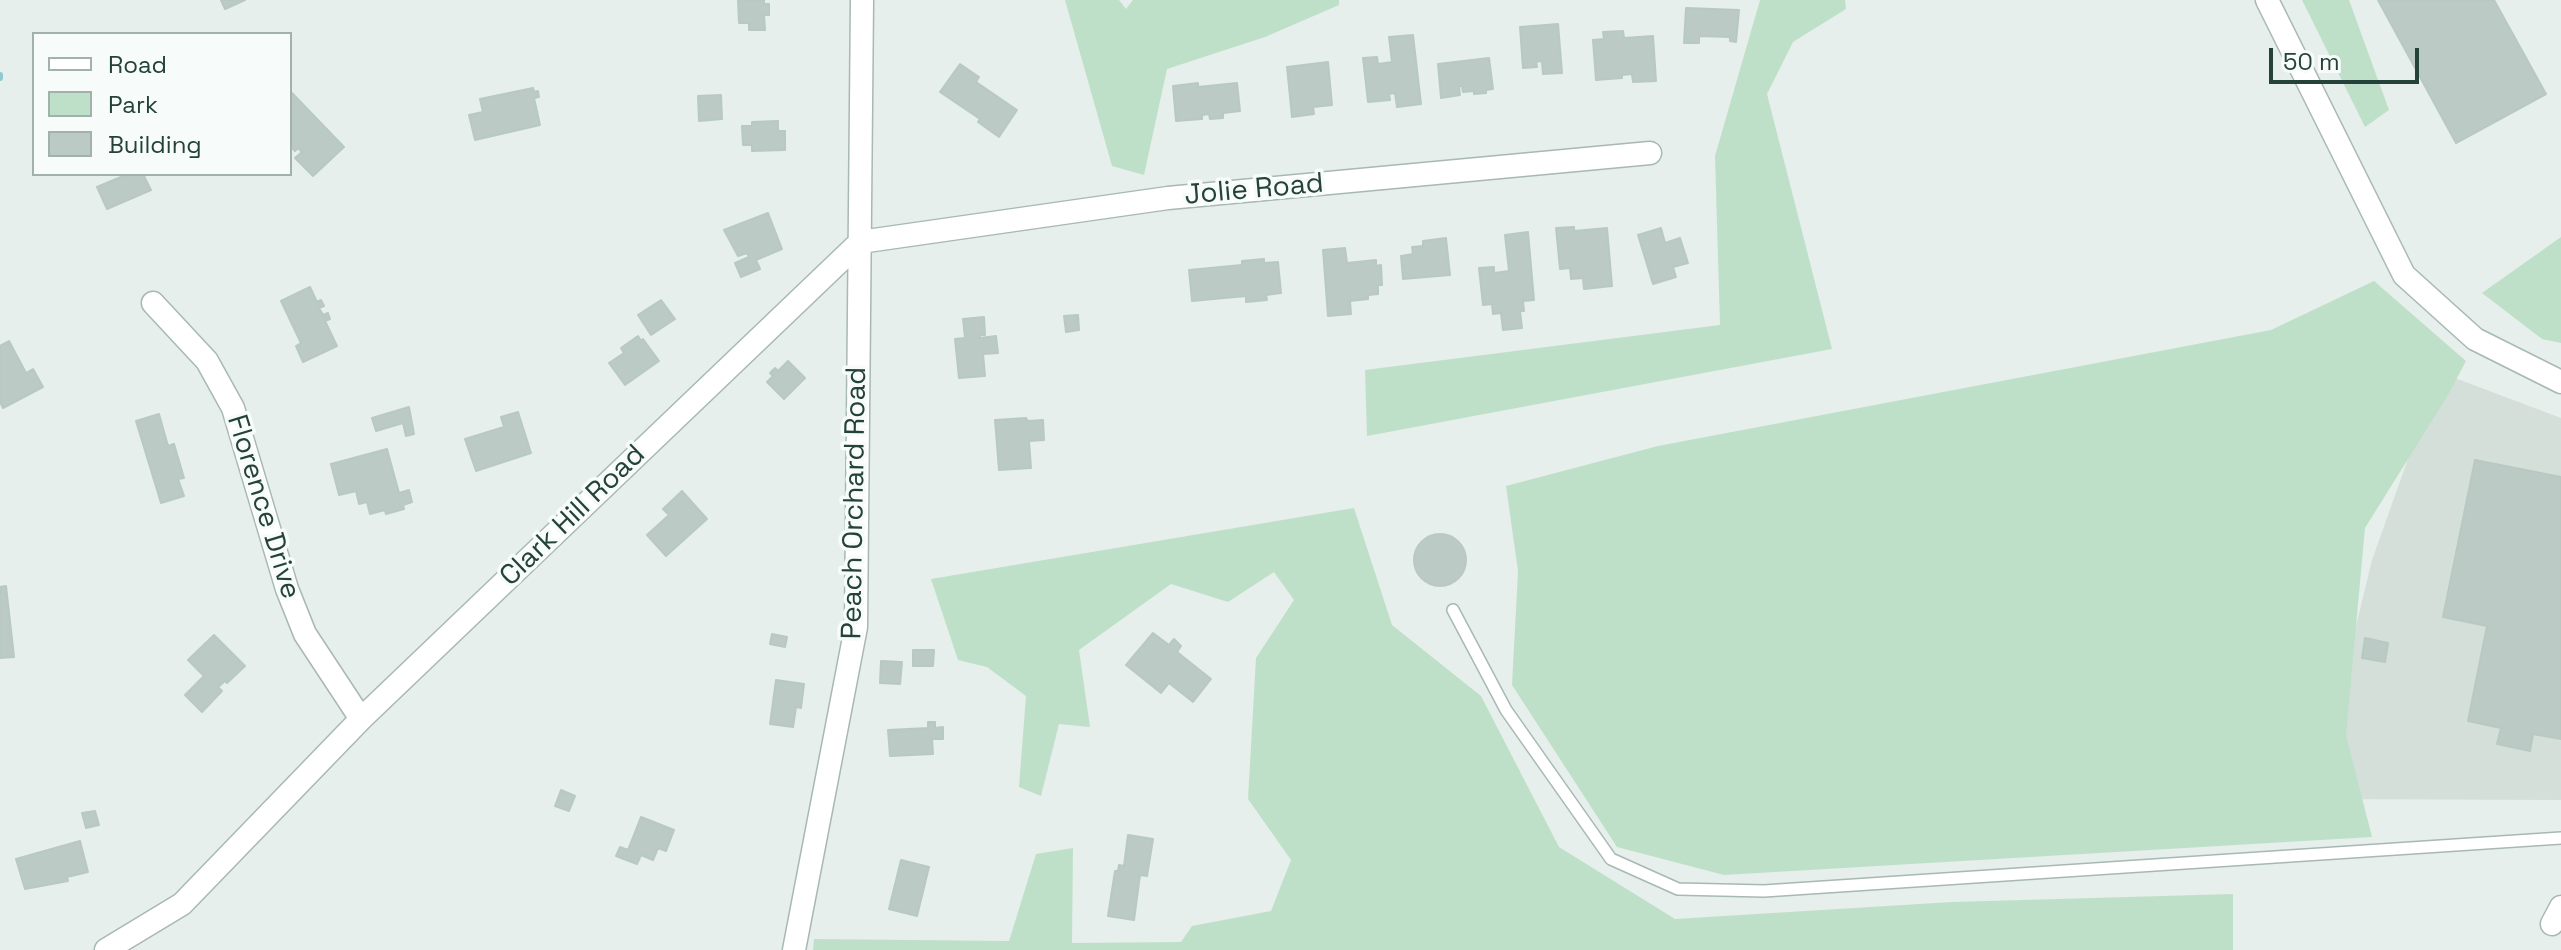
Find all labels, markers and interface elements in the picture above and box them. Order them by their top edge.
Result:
legend [32,32,292,176]
scale bar [2273,32,2423,82]
text: 50 m [2283,46,2340,77]
text: Road [108,49,167,80]
text: Park [108,89,158,120]
text: Building [108,129,202,160]
street label: Jolie Road [1183,167,1325,213]
street label: Peach Orchard Road [836,366,874,640]
street label: Florence Drive [219,411,307,603]
street label: Clark Hill Road [493,438,653,594]

